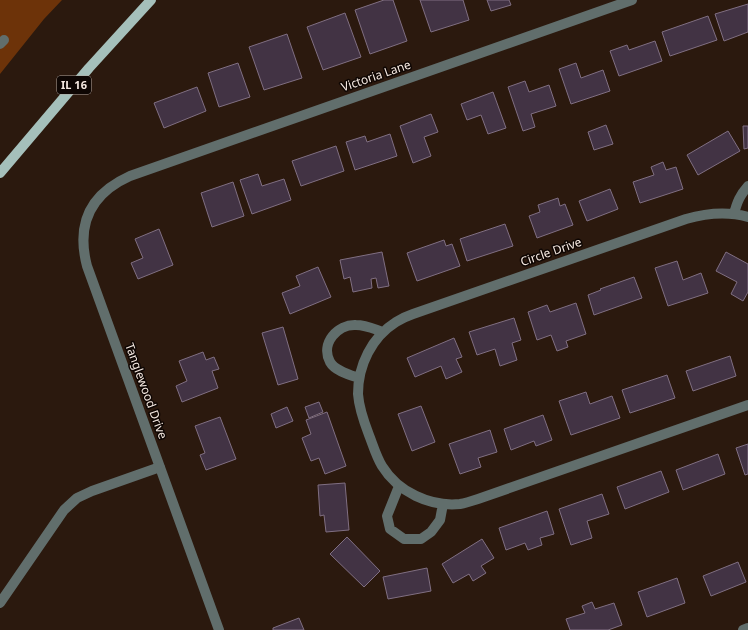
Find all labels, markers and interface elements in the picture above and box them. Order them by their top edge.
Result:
street label: Victoria Lane [339,56,413,95]
road number: IL 16 [57,76,91,94]
street label: Circle Drive [518,233,584,270]
street label: Tanglewood Drive [121,340,172,441]

